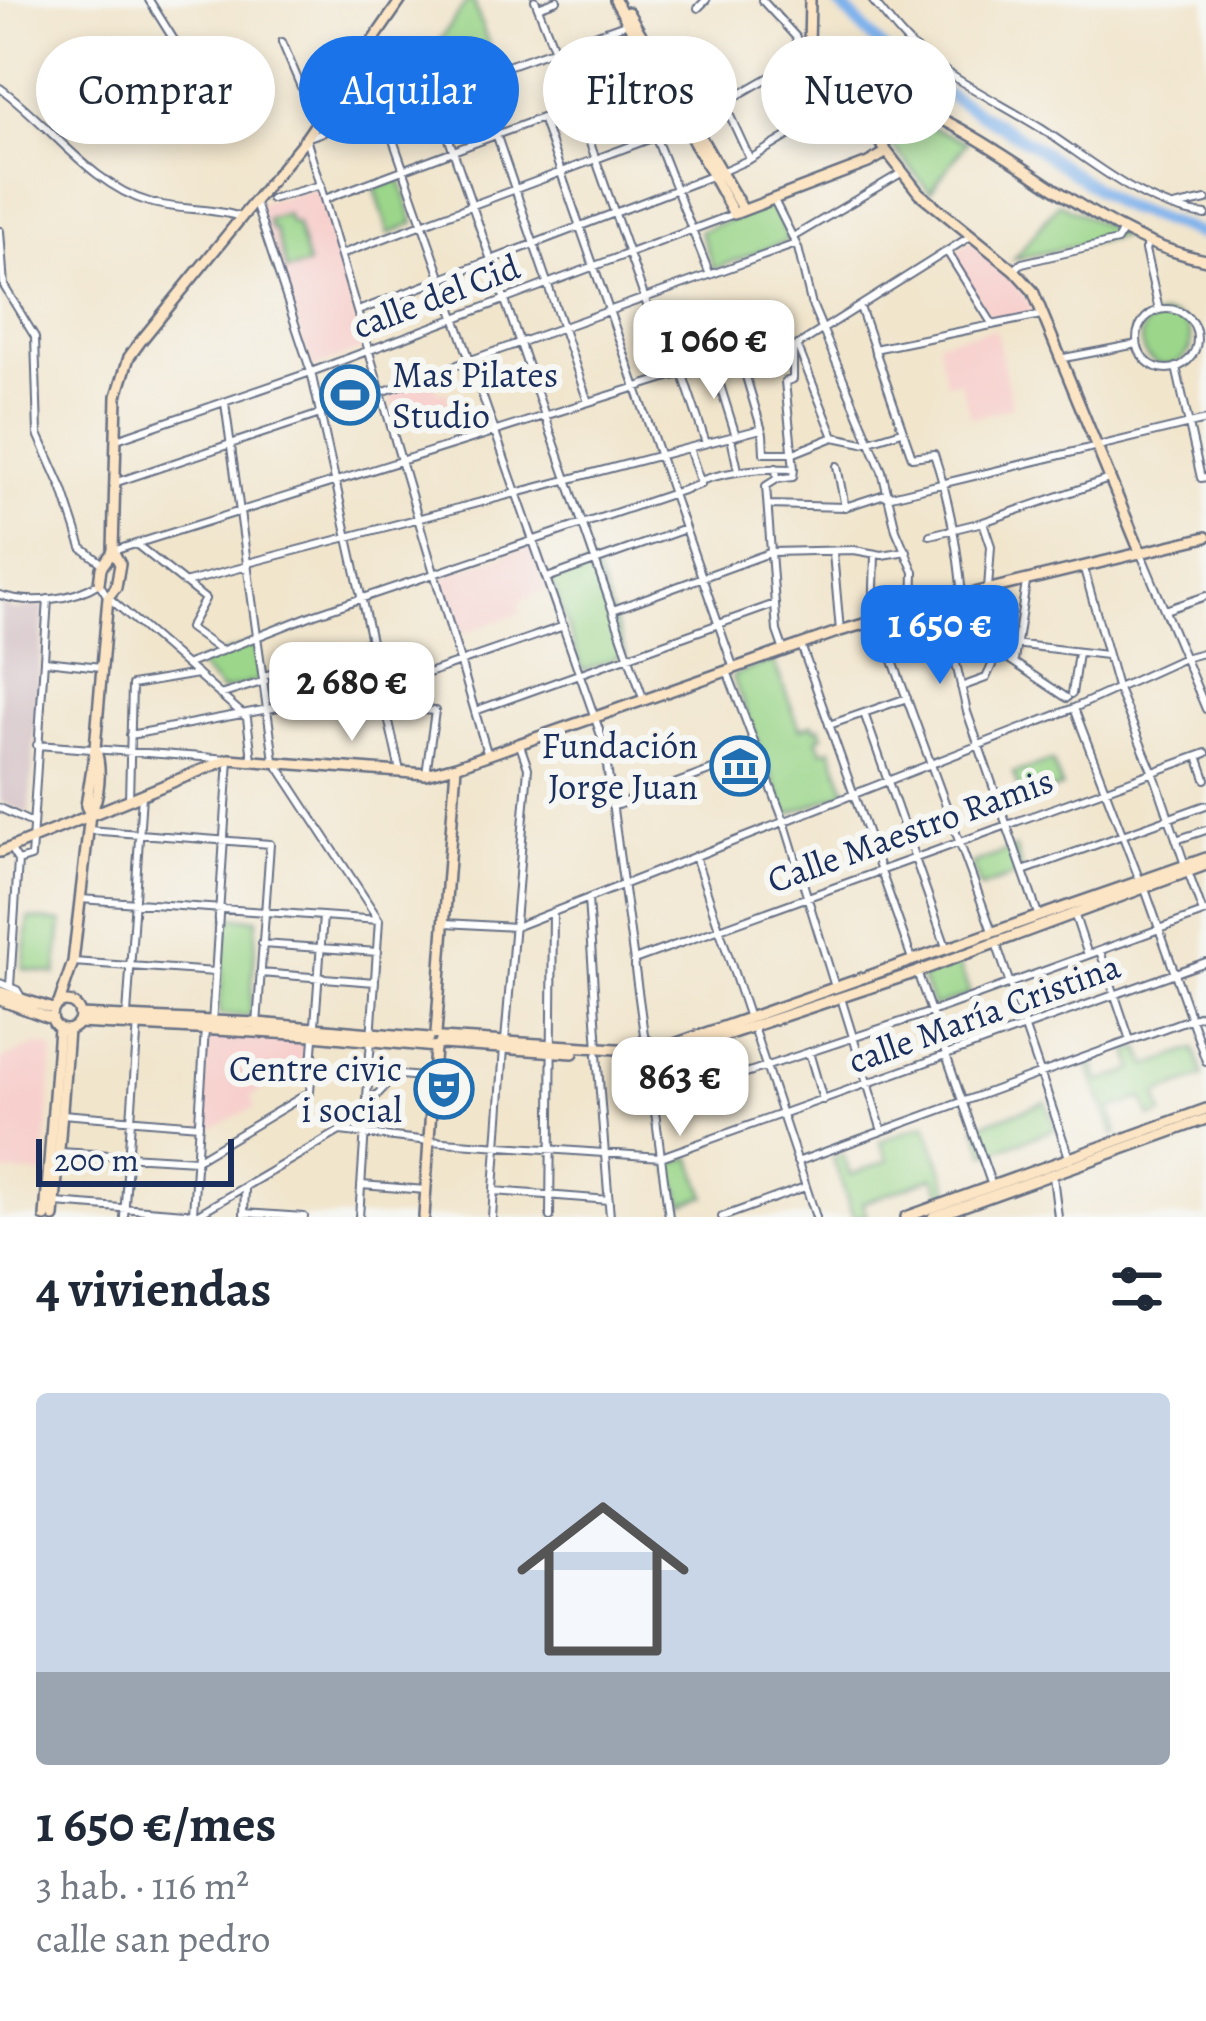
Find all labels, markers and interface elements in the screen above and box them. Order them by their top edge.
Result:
chip: Comprar [36,36,275,144]
chip: Alquilar [299,36,519,144]
chip: Filtros [543,36,737,144]
chip: Nuevo [761,36,956,144]
street label: calle del Cid [345,242,527,350]
pin: 1 060 € [603,300,825,402]
text: 1 060 € [660,312,768,365]
place label: Mas Pilates Studio [392,350,558,440]
sports icon: Mas Pilates Studio [319,364,381,426]
pin: 1 650 € [829,585,1051,687]
text: 1 650 € [888,597,992,650]
pin: 2 680 € [241,642,463,744]
text: 2 680 € [296,654,408,707]
place label: Fundación Jorge Juan [541,721,698,811]
museum icon: Fundación Jorge Juan [709,735,771,797]
street label: Calle Maestro Ramis [760,756,1060,904]
street label: calle María Cristina [841,941,1127,1085]
pin: 863 € [596,1037,764,1139]
place label: Centre civic i social [229,1044,402,1134]
text: 863 € [639,1049,721,1102]
theatre icon: Centre civic i social [413,1058,475,1120]
scale bar [36,1133,234,1186]
text: 200 m [54,1137,139,1182]
text: 4 viviendas [36,1254,271,1324]
icon: filters [1104,1256,1170,1322]
icon: home [495,1471,711,1687]
text: 1 650 €/mes [36,1789,276,1859]
text: 3 hab. · 116 m² [36,1859,249,1912]
text: calle san pedro [36,1912,270,1965]

